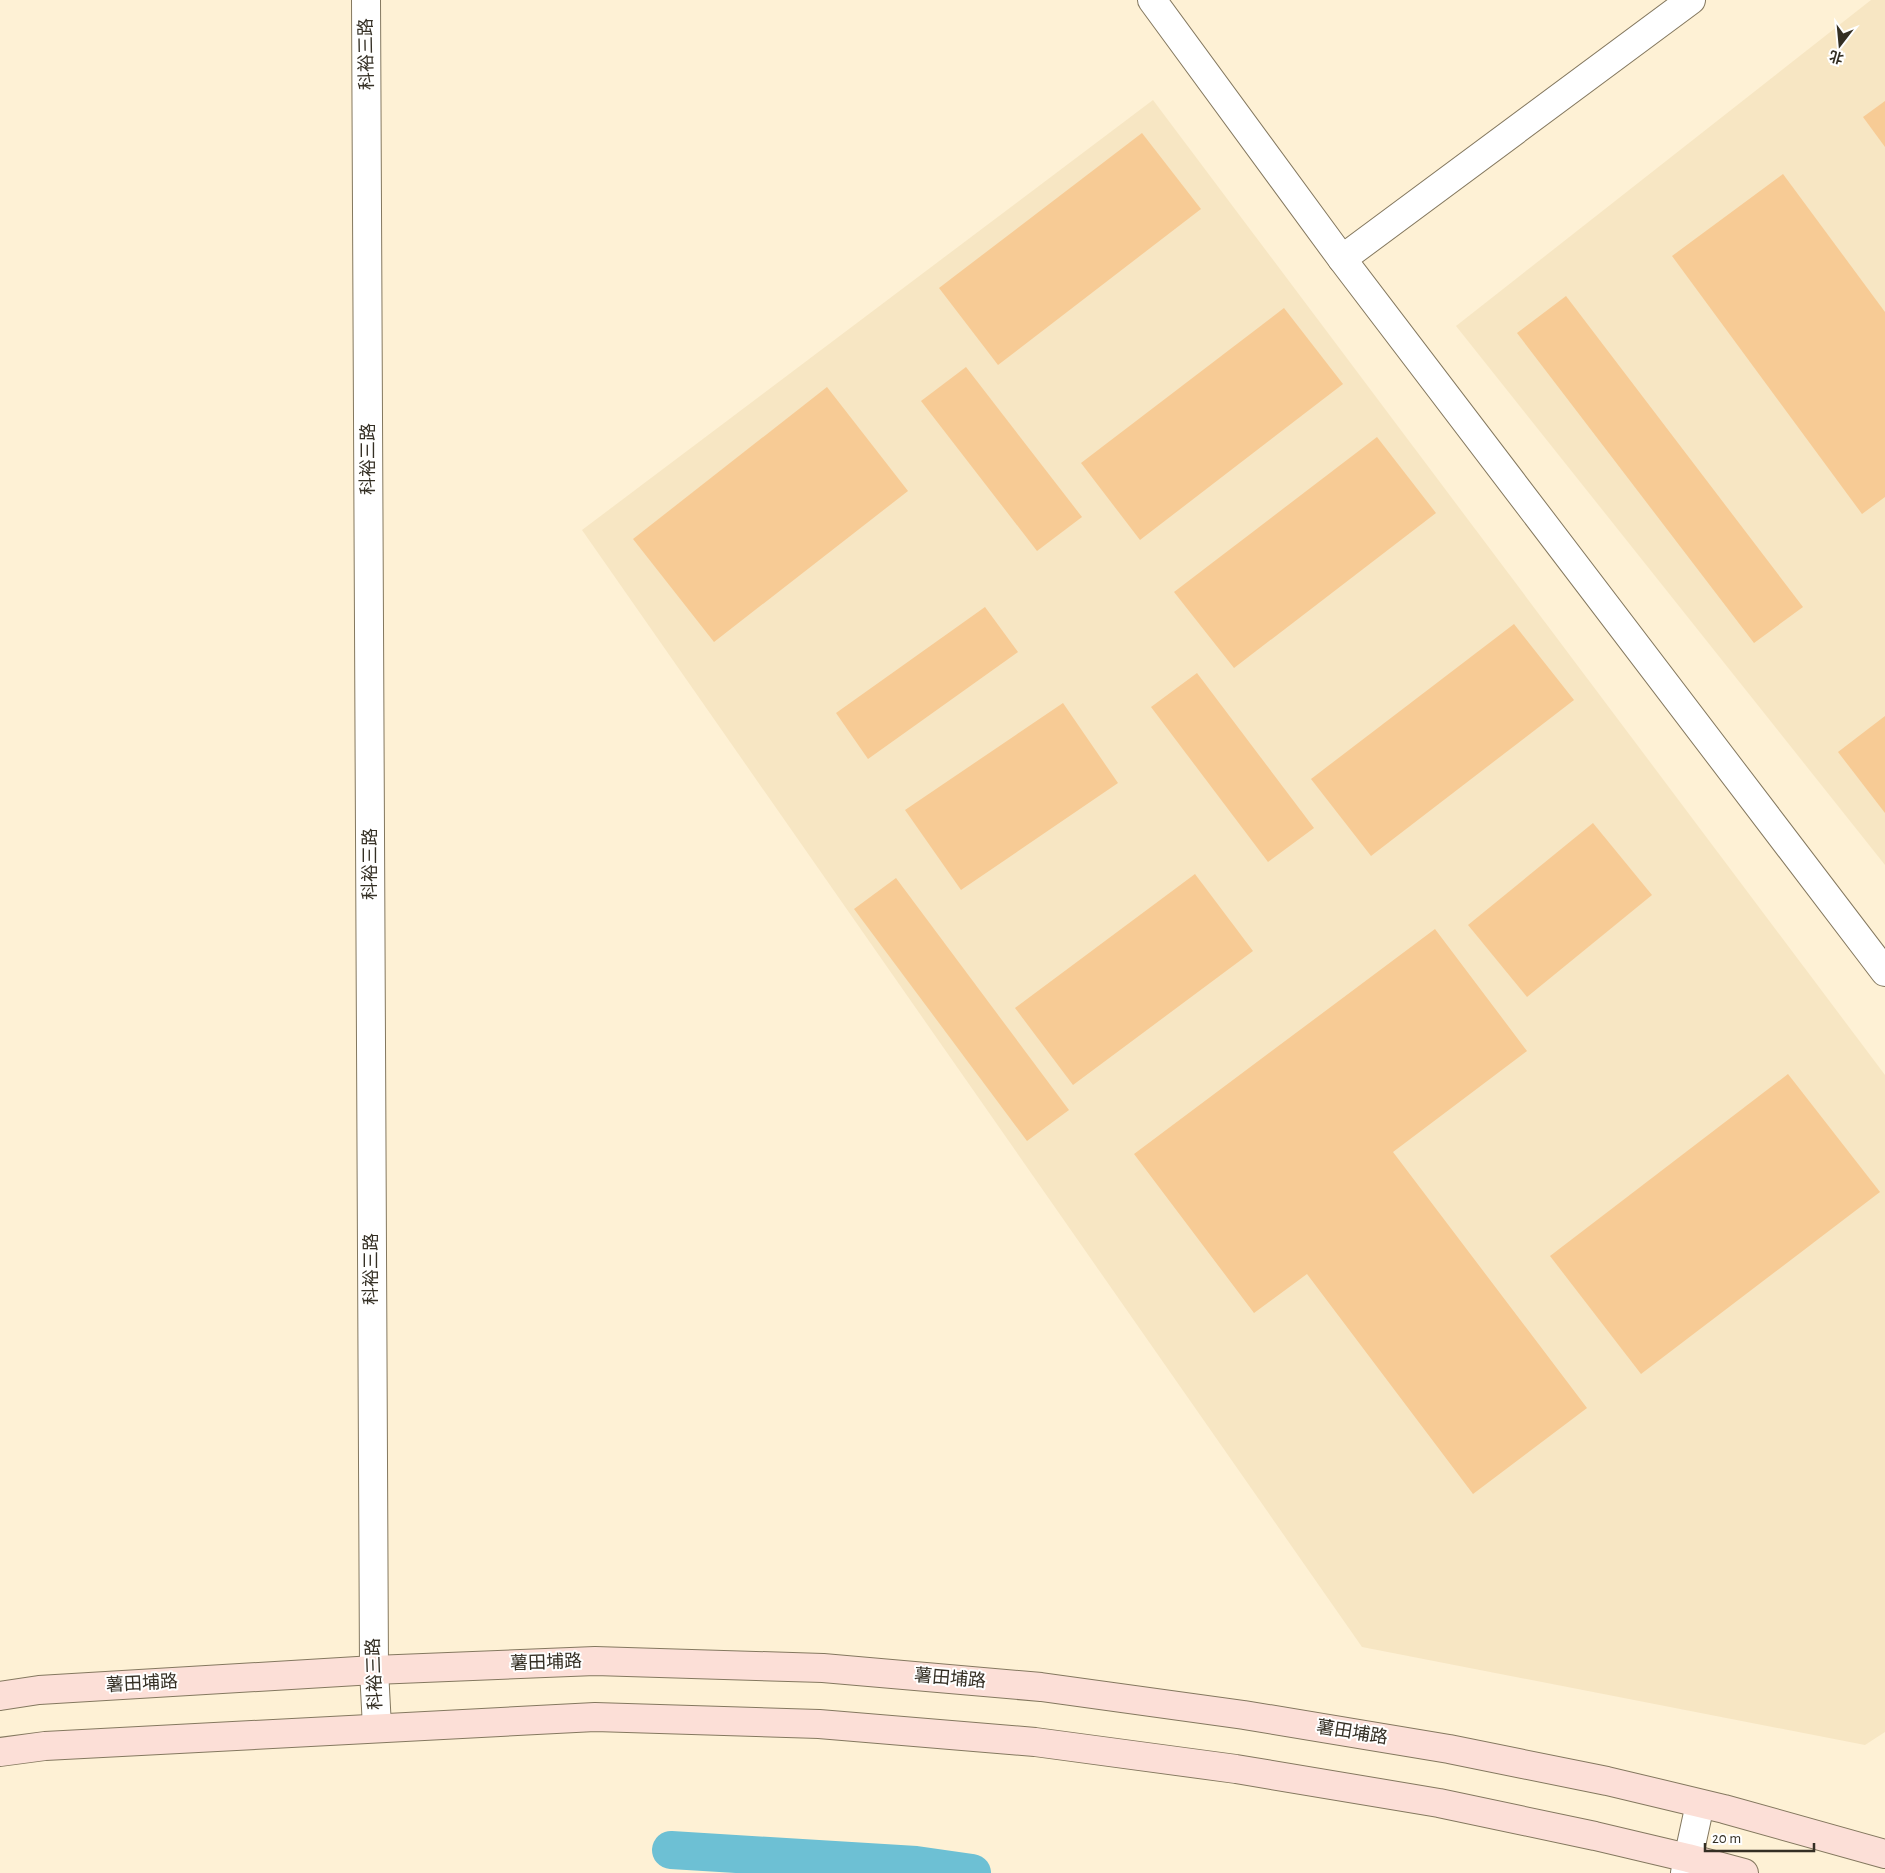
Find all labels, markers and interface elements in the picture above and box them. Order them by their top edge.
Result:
street label: 科裕三路 [355,18,377,90]
north arrow [1815,20,1865,70]
text: 北 [1828,48,1845,66]
street label: 科裕三路 [358,423,378,495]
street label: 科裕三路 [360,828,380,900]
street label: 科裕三路 [361,1233,381,1305]
street label: 科裕三路 [363,1638,385,1710]
street label: 薯田埔路 [510,1651,582,1673]
street label: 薯田埔路 [913,1665,987,1691]
street label: 薯田埔路 [105,1671,178,1695]
street label: 薯田埔路 [1315,1717,1389,1748]
scale bar [1705,1820,1814,1852]
text: 20 m [1712,1831,1741,1846]

